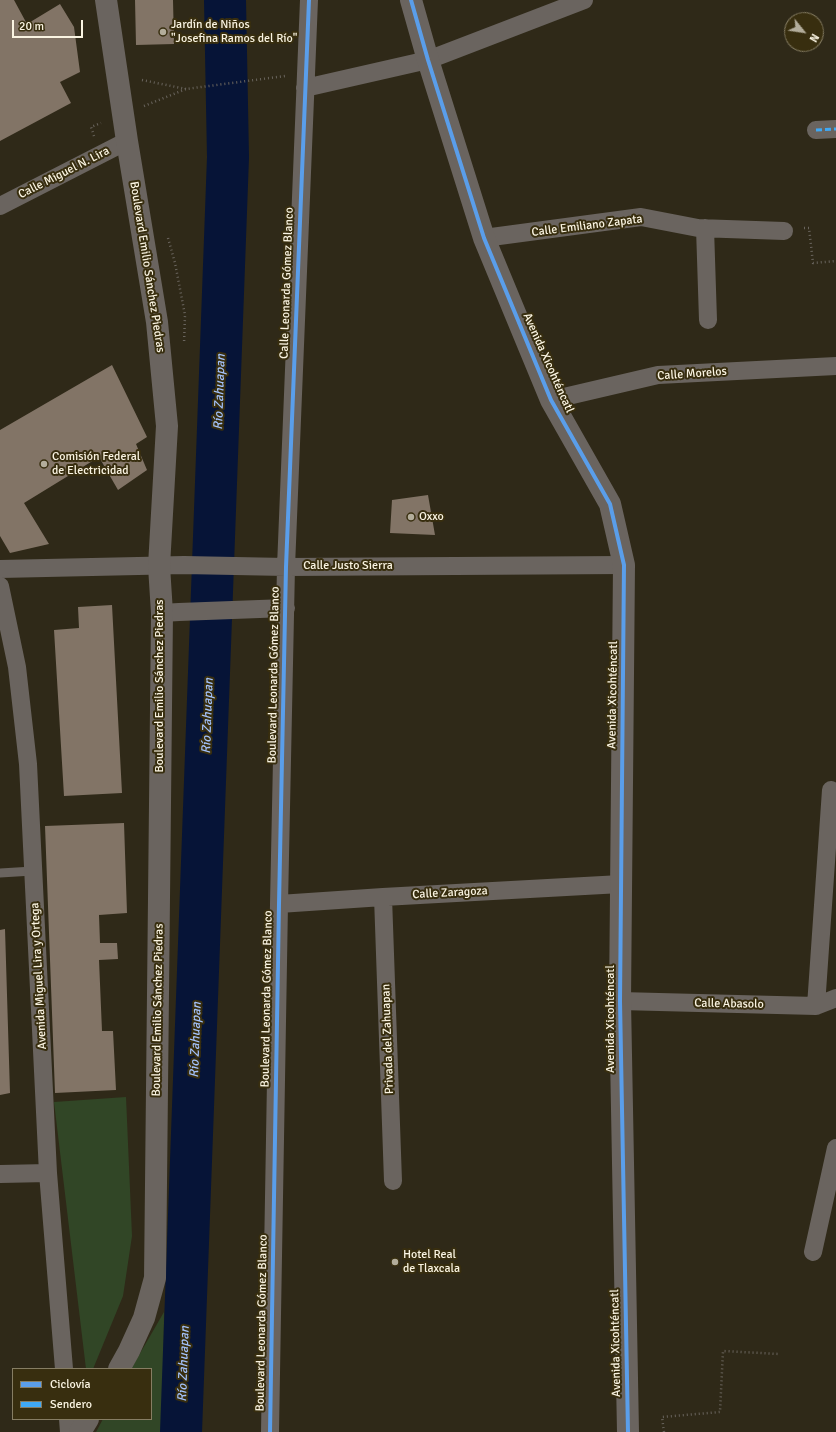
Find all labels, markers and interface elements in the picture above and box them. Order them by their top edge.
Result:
scale bar [14,12,85,38]
north arrow [784,12,824,52]
place label: Jardín de Niños "Josefina Ramos del Río" [171,18,297,46]
text: 20 m [19,19,44,34]
marker: Jardín de Niños "Josefina Ramos del Río" [158,27,168,37]
text: N [806,31,822,44]
street label: Calle Miguel N. Lira [16,144,112,202]
street label: Boulevard Emilio Sánchez Piedras [126,180,168,354]
street label: Calle Leonarda Gómez Blanco [277,207,297,359]
street label: Calle Emiliano Zapata [531,212,643,240]
street label: Avenida Xicohténcatl [519,311,577,415]
water label: Río Zahuapan [211,354,229,430]
street label: Calle Morelos [657,364,727,384]
place label: Comisión Federal de Electricidad [52,450,140,478]
marker: Comisión Federal de Electricidad [39,459,49,469]
place label: Oxxo [419,510,444,524]
marker: Oxxo [406,512,416,522]
street label: Calle Justo Sierra [303,559,393,573]
street label: Boulevard Leonarda Gómez Blanco [265,586,283,764]
street label: Boulevard Emilio Sánchez Piedras [153,600,167,772]
street label: Avenida Xicohténcatl [605,641,621,749]
water label: Río Zahuapan [199,678,217,754]
street label: Calle Zaragoza [412,884,488,902]
street label: Avenida Miguel Lira y Ortega [28,902,50,1050]
street label: Boulevard Leonarda Gómez Blanco [258,910,276,1088]
street label: Boulevard Emilio Sánchez Piedras [149,923,167,1097]
street label: Avenida Xicohténcatl [604,965,618,1073]
street label: Privada del Zahuapan [379,984,397,1094]
street label: Calle Abasolo [694,996,764,1012]
water label: Río Zahuapan [187,1002,205,1078]
street label: Boulevard Leonarda Gómez Blanco [253,1234,271,1412]
place label: Hotel Real de Tlaxcala [403,1248,460,1276]
marker: Hotel Real de Tlaxcala [390,1257,400,1267]
street label: Avenida Xicohténcatl [608,1289,624,1397]
water label: Río Zahuapan [175,1326,193,1402]
legend [12,1368,152,1420]
text: Ciclovía [50,1377,91,1392]
text: Sendero [50,1397,92,1412]

